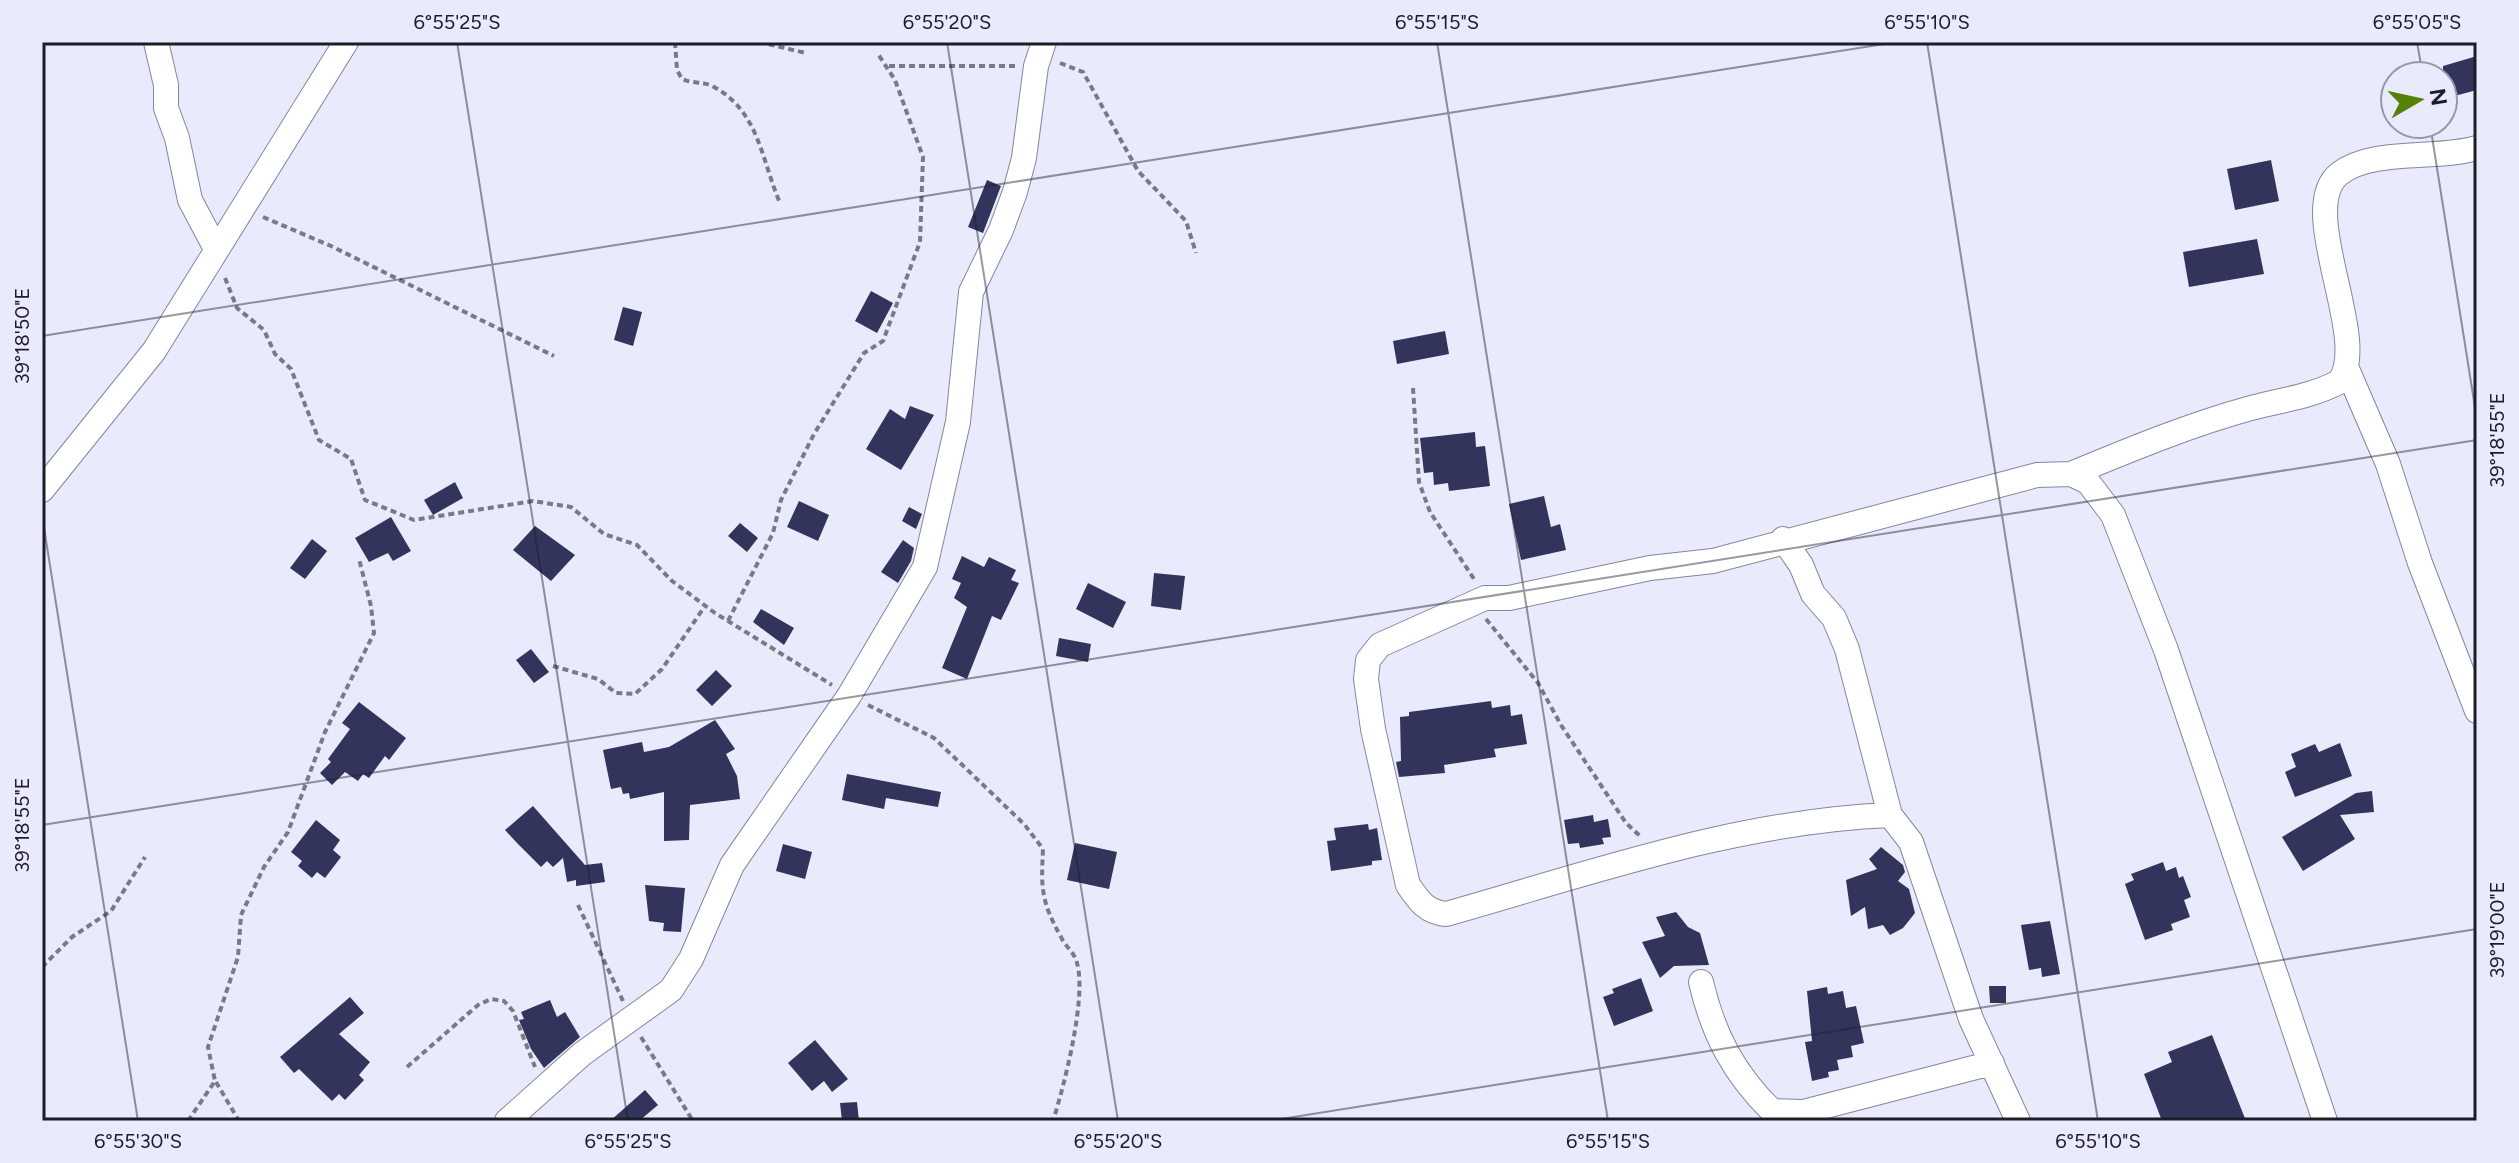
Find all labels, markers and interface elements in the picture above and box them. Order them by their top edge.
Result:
text: 6°55'25"S [413,10,501,34]
text: 6°55'20"S [903,10,991,34]
text: 6°55'15"S [1395,10,1479,34]
text: 6°55'10"S [1884,10,1970,34]
text: 6°55'05"S [2373,10,2461,34]
north arrow [2379,60,2459,140]
text: N [2424,86,2453,107]
text: 39°18'50"E [10,288,34,384]
text: 39°18'55"E [2485,392,2509,488]
text: 39°18'55"E [10,777,34,873]
text: 39°19'00"E [2485,881,2509,979]
text: 6°55'30"S [94,1129,182,1153]
text: 6°55'25"S [584,1129,672,1153]
text: 6°55'20"S [1074,1129,1162,1153]
text: 6°55'15"S [1566,1129,1650,1153]
text: 6°55'10"S [2055,1129,2141,1153]

